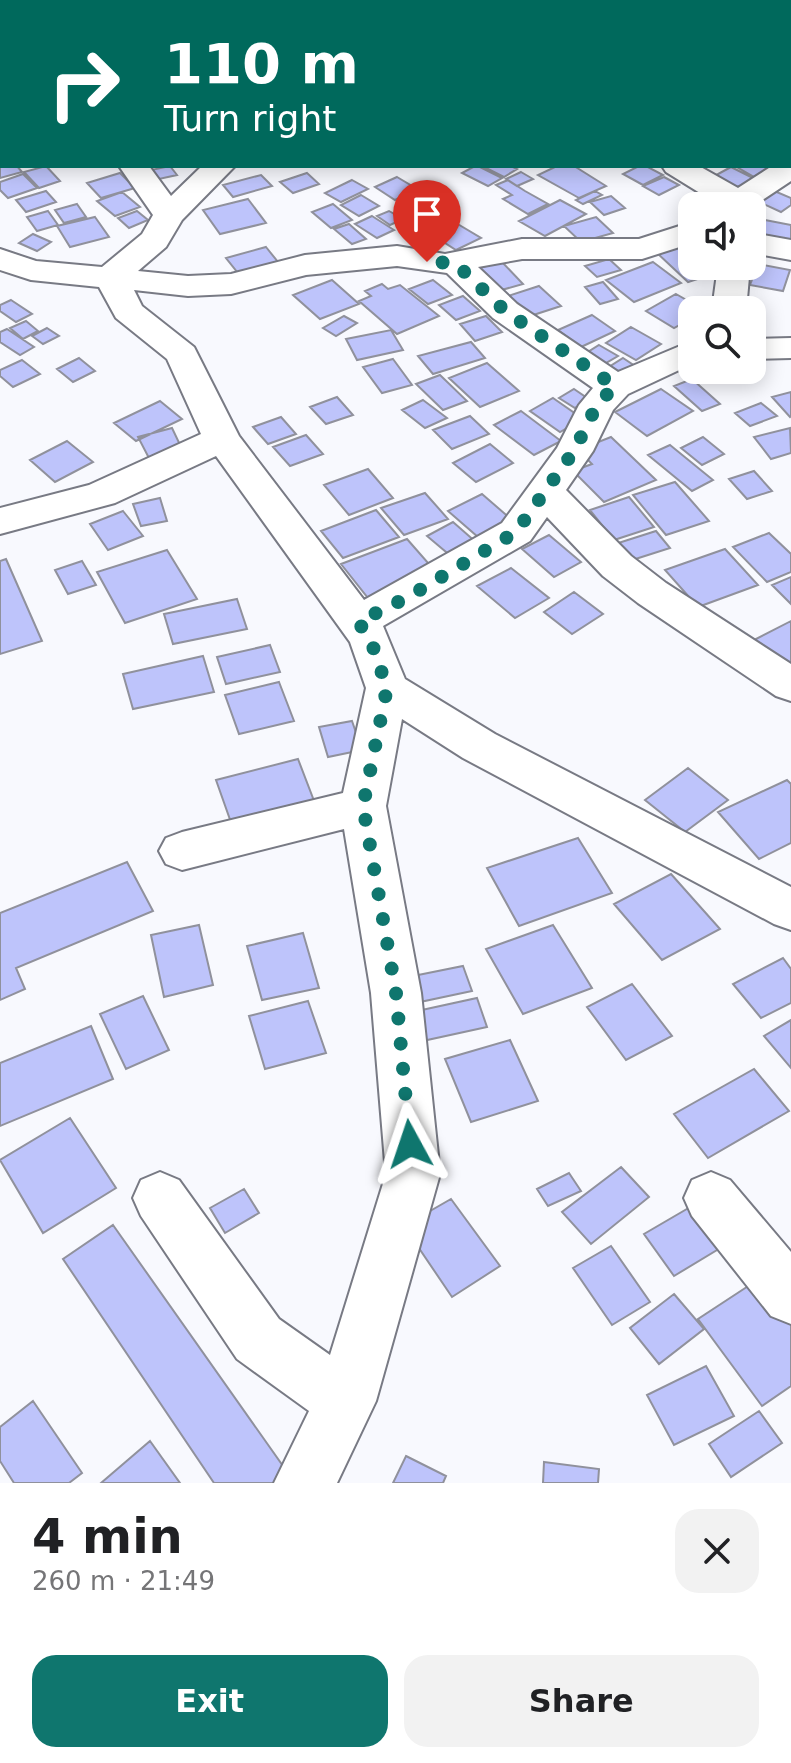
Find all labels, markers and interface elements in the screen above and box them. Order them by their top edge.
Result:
text: 110 m [164,31,359,96]
icon: right [32,32,136,136]
text: Turn right [164,98,336,139]
pin [393,180,461,262]
icon: arrive [405,192,449,236]
map controls [678,192,766,384]
button: sound [678,192,766,280]
button: search [678,296,766,384]
position arrow [368,1102,452,1186]
text: 4 min [32,1508,183,1564]
button: close [675,1509,759,1593]
text: 260 m · 21:49 [32,1566,215,1596]
button: Exit [32,1655,388,1747]
button: Share [404,1655,759,1747]

